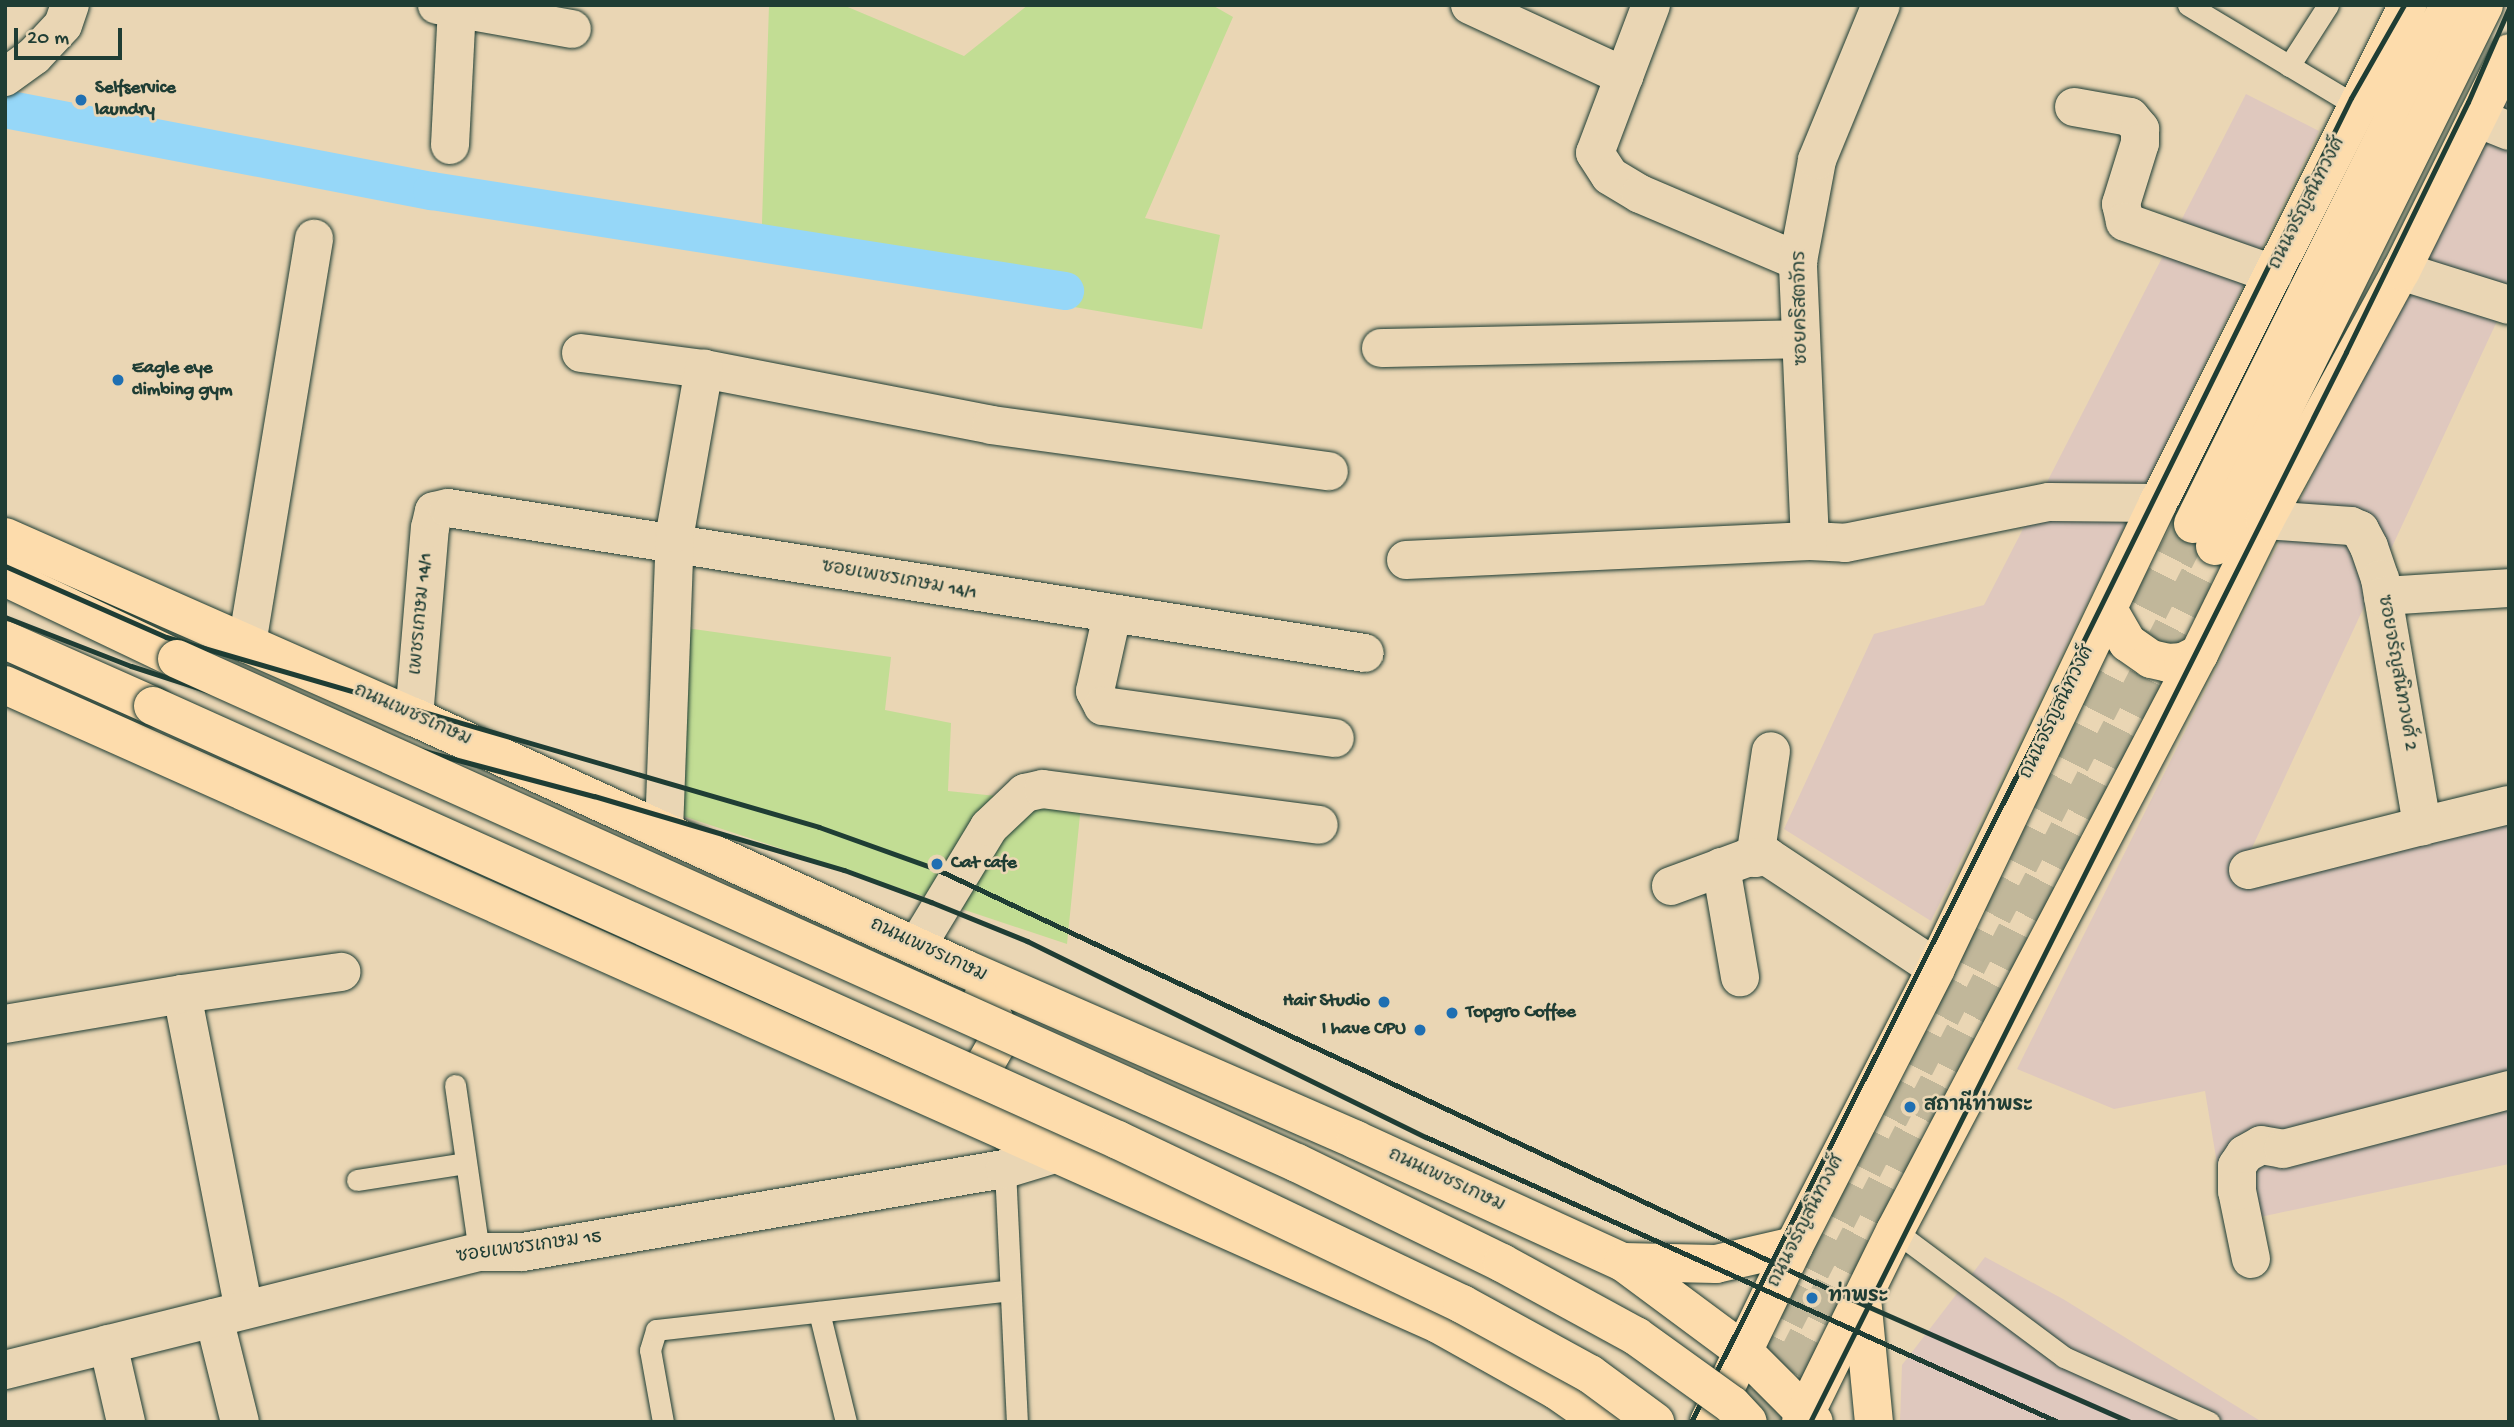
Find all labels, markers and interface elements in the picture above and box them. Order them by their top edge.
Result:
scale bar [18,14,126,58]
text: 20 m [27,27,69,52]
place label: Selfservice laundry [95,78,176,122]
marker: Selfservice laundry [73,92,89,108]
street label: ถนนจรัญสนิทวงศ์ [2265,134,2351,274]
street label: ซอยคริสตจักร [1790,250,1814,366]
place label: Eagle eye climbing gym [132,358,232,402]
marker: Eagle eye climbing gym [110,372,126,388]
street label: เพชรเกษม 14/1 [405,552,439,676]
street label: ซอยเพชรเกษม 14/1 [819,556,979,606]
street label: ซอยจรัญสนิทวงศ์ 2 [2371,593,2421,753]
street label: ถนนจรัญสนิทวงศ์ [2016,643,2100,783]
street label: ถนนเพชรเกษม [350,680,474,752]
place label: Cat cafe [951,853,1017,875]
marker: Cat cafe [929,856,945,872]
street label: ถนนเพชรเกษม [866,914,990,988]
place label: Hair Studio [1283,991,1370,1013]
marker: Hair Studio [1376,994,1392,1010]
place label: Topgro Coffee [1466,1002,1576,1024]
marker: Topgro Coffee [1444,1005,1460,1021]
place label: I have CPU [1322,1019,1406,1041]
marker: I have CPU [1412,1022,1428,1038]
place label: สถานีท่าพระ [1924,1096,2033,1118]
marker: สถานีท่าพระ [1902,1099,1918,1115]
street label: ถนนเพชรเกษม [1384,1144,1508,1218]
street label: ถนนจรัญสนิทวงศ์ [1764,1152,1850,1292]
street label: ซอยเพชรเกษม 15 [455,1227,603,1269]
place label: ท่าพระ [1828,1287,1888,1309]
marker: ท่าพระ [1802,1288,1822,1308]

